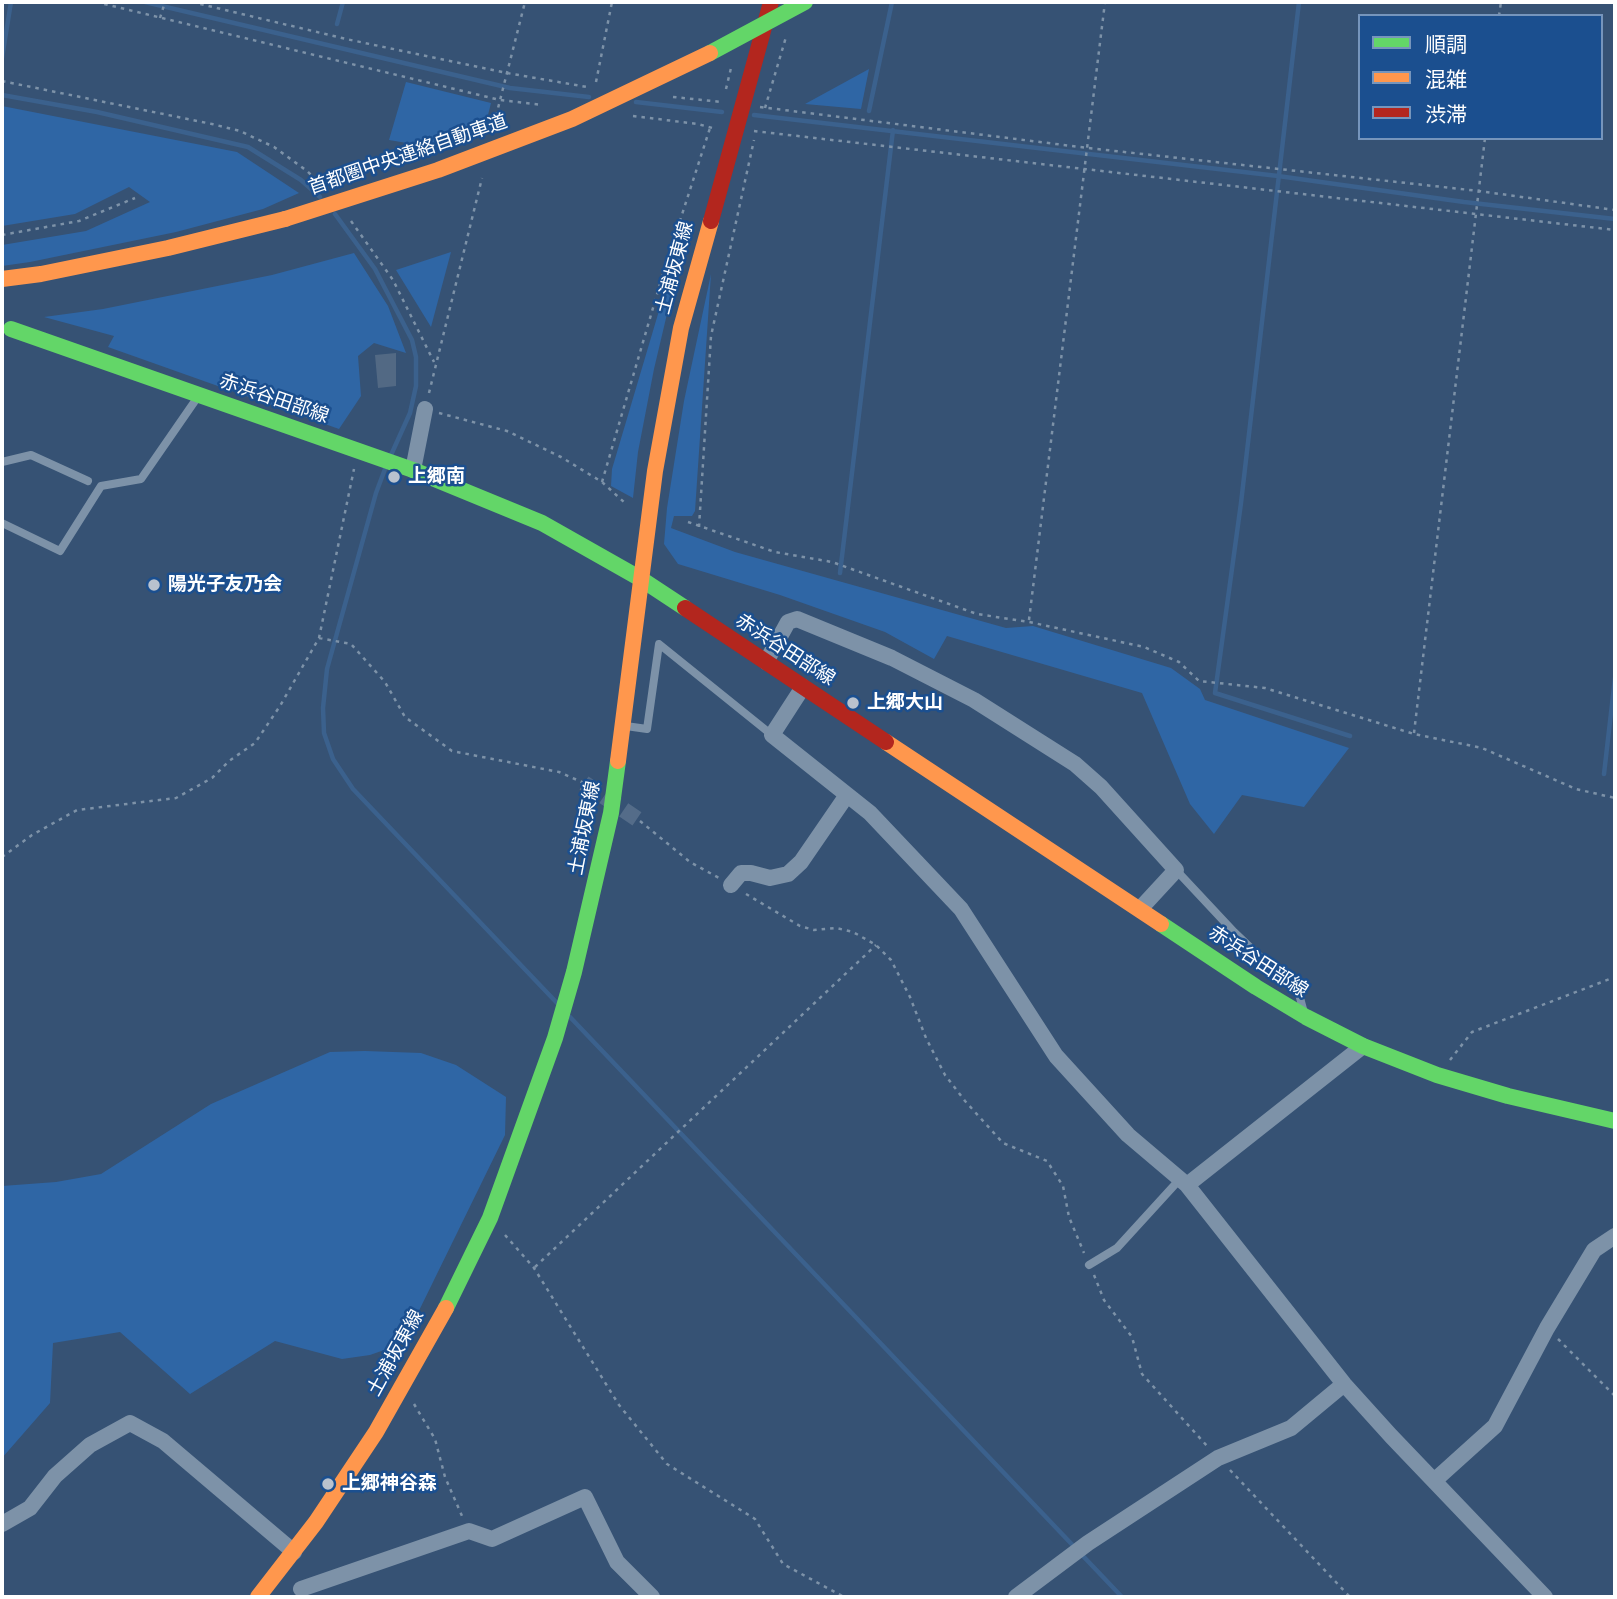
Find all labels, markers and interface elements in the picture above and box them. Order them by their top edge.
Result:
legend [1358,14,1603,140]
text: 順調 [1425,30,1467,58]
text: 混雑 [1425,65,1467,93]
text: 渋滞 [1425,100,1467,128]
street label: 首都圏中央連絡自動車道 [305,110,511,200]
street label: 土浦坂東線 [652,219,698,317]
street label: 赤浜谷田部線 [216,370,332,428]
place label: 上郷南 [408,466,465,488]
marker: 上郷南 [386,469,402,485]
place label: 陽光子友乃会 [168,574,282,596]
marker: 陽光子友乃会 [146,577,162,593]
street label: 赤浜谷田部線 [731,609,839,691]
place label: 上郷大山 [867,692,943,714]
marker: 上郷大山 [845,695,861,711]
street label: 土浦坂東線 [565,779,605,877]
street label: 赤浜谷田部線 [1204,921,1312,1003]
street label: 土浦坂東線 [363,1306,429,1400]
place label: 上郷神谷森 [342,1473,437,1495]
marker: 上郷神谷森 [320,1476,336,1492]

